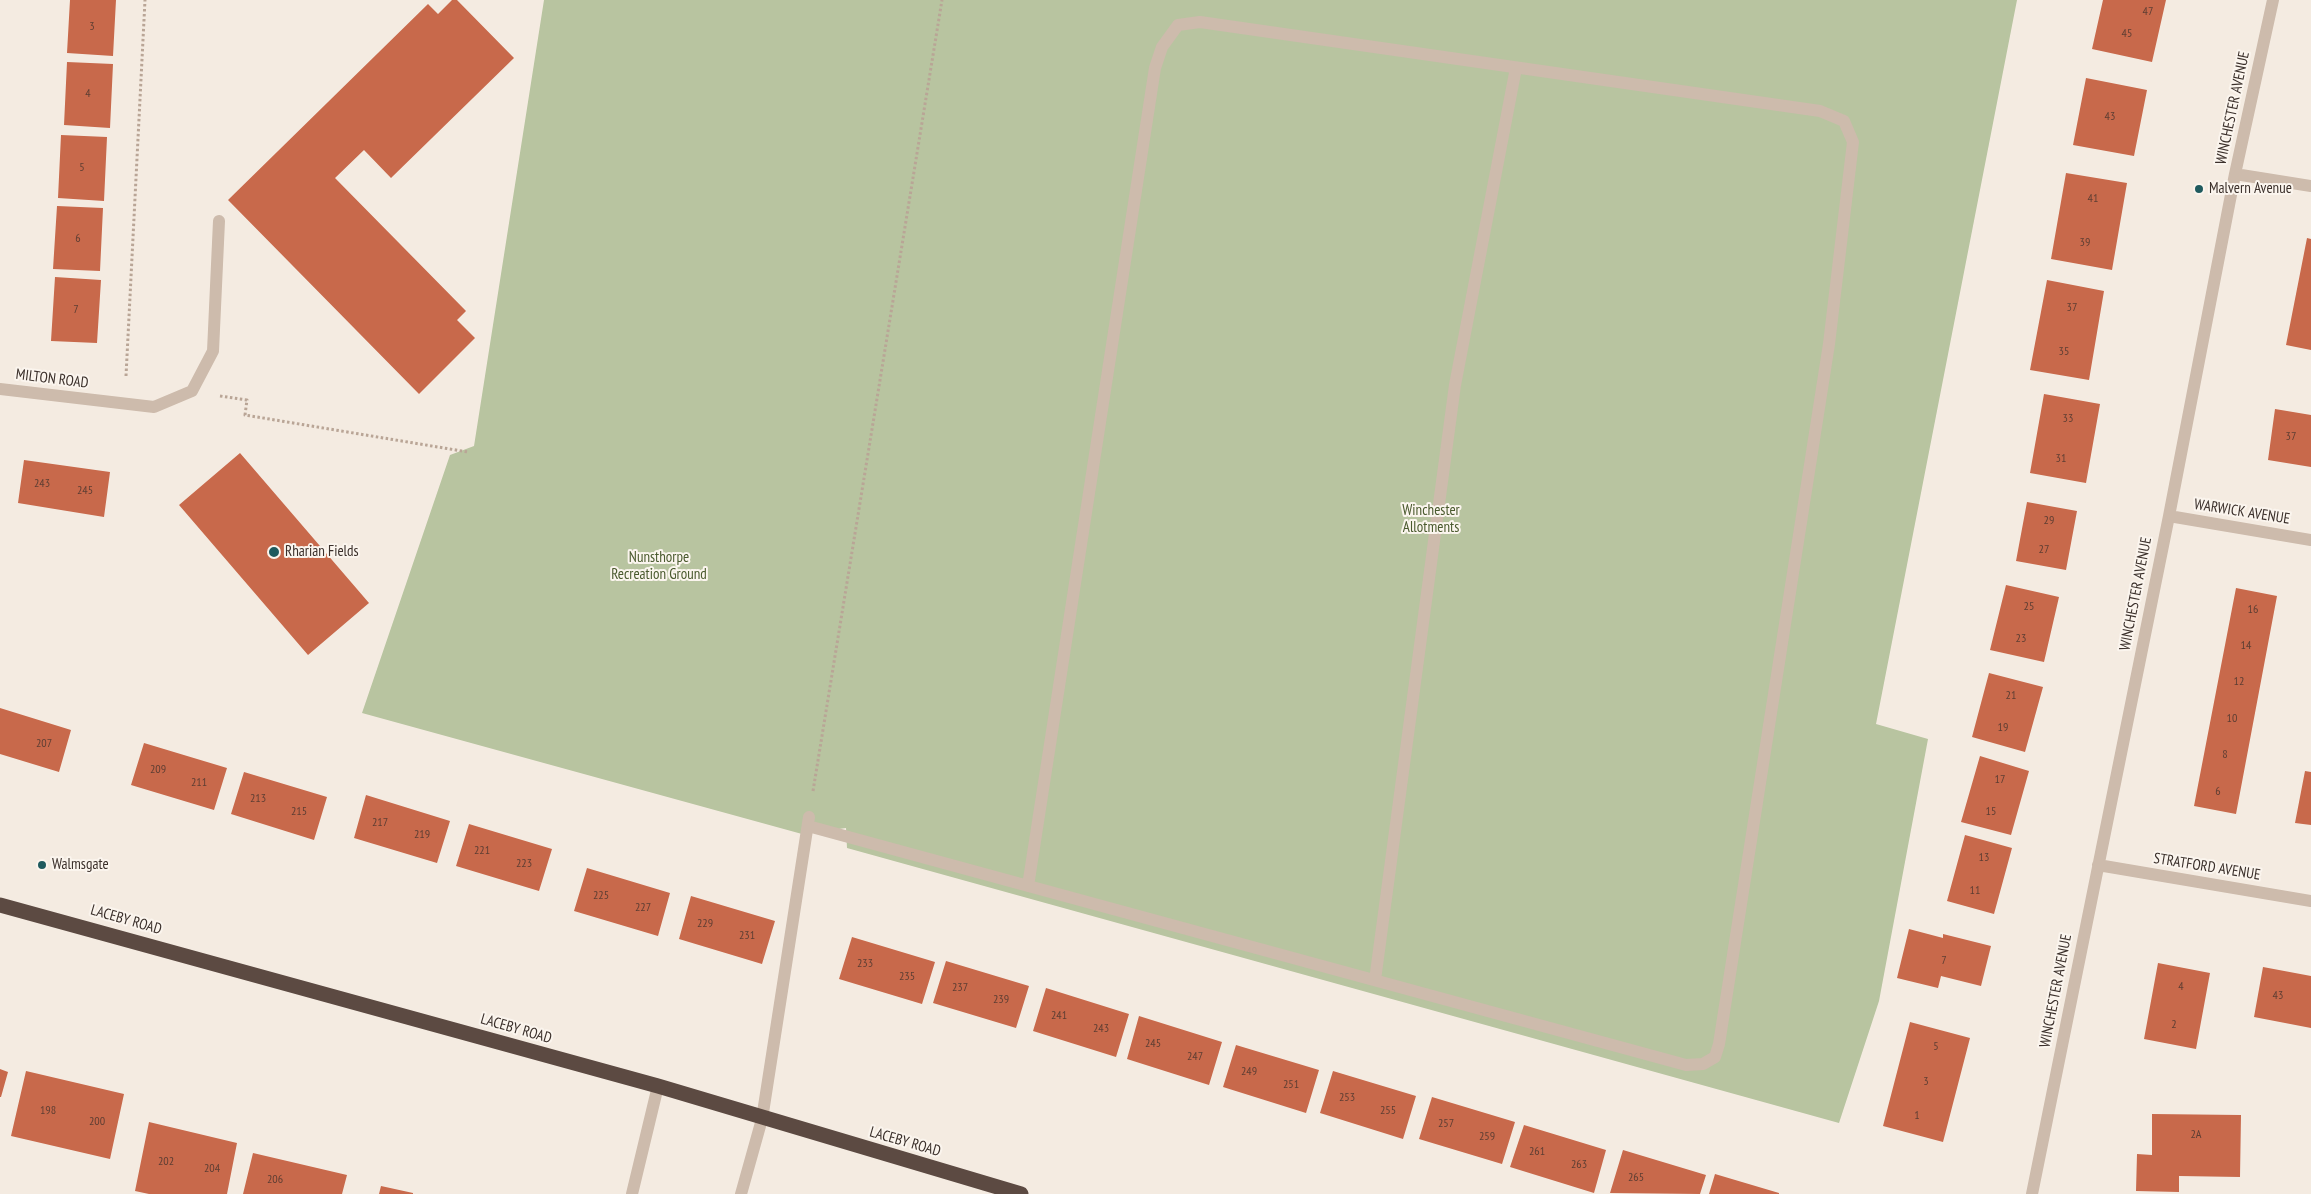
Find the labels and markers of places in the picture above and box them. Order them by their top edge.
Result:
place label: Malvern Avenue [2209,180,2292,198]
marker: Malvern Avenue [2193,183,2205,195]
place label: Rharian Fields [285,543,359,561]
marker: Rharian Fields [267,545,281,559]
place label: Walmsgate [52,856,109,874]
marker: Walmsgate [36,859,48,871]

